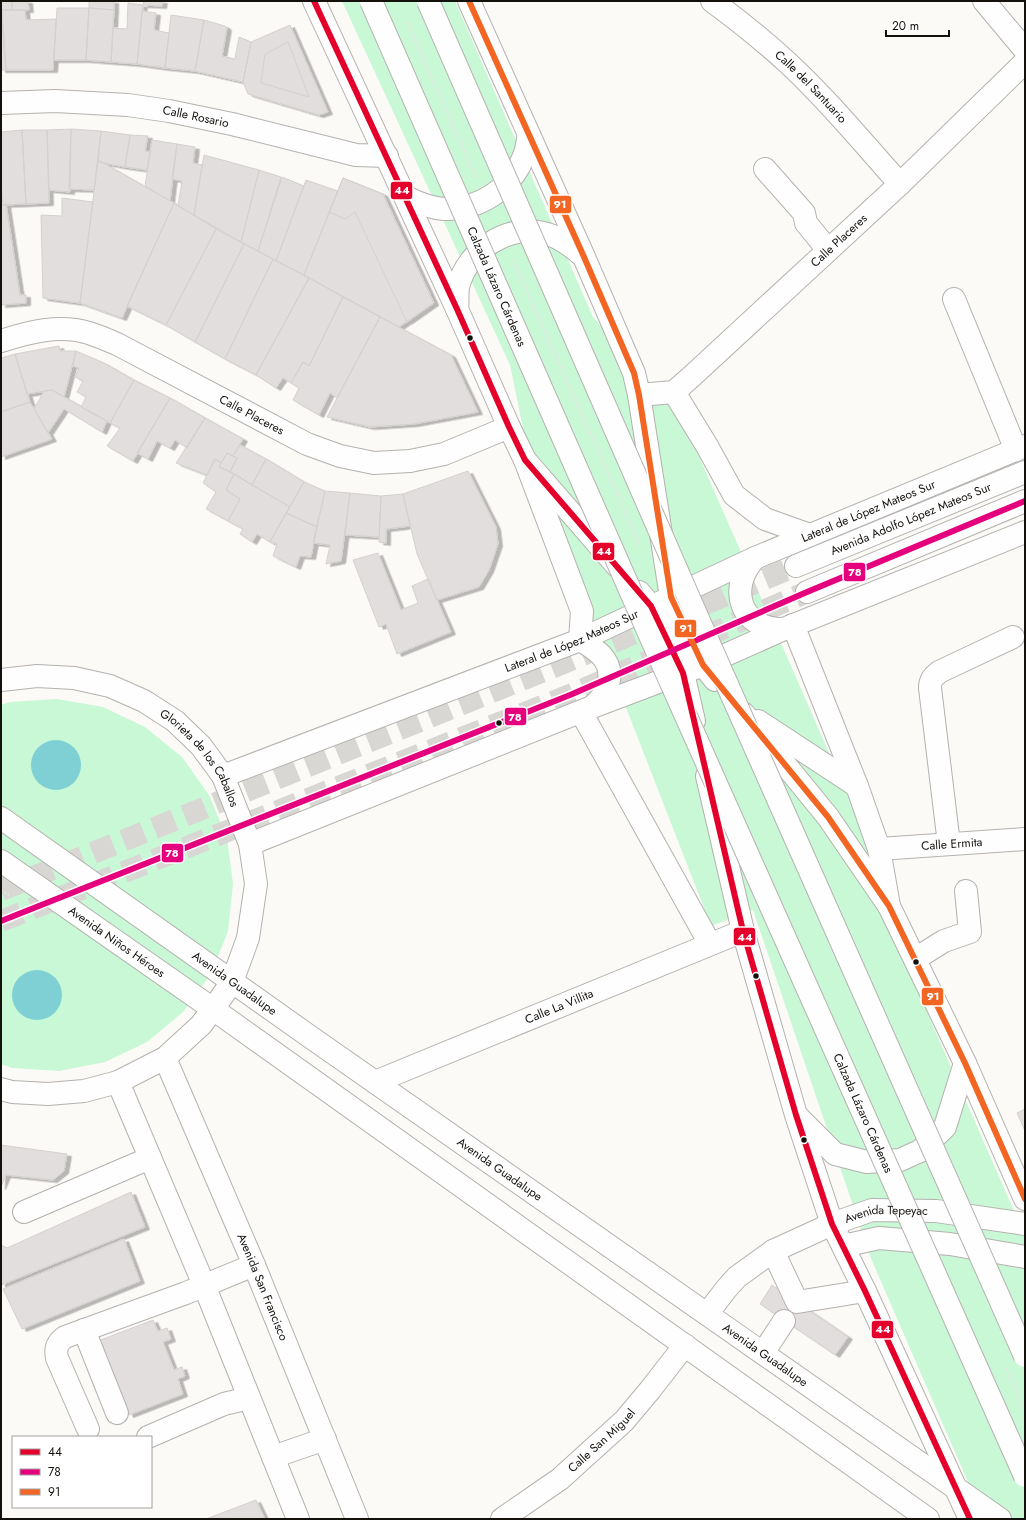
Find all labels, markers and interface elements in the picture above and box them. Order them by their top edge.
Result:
scale bar [886,12,949,38]
text: 20 m [892,17,919,35]
street label: Calle del Santuario [771,46,851,127]
street label: Calle Rosario [162,101,231,132]
line badge: 44 [390,181,413,200]
text: 44 [394,182,410,198]
line badge: 91 [549,195,572,214]
text: 91 [554,196,566,212]
street label: Calle Placeres [806,210,871,271]
street label: Calzada Lázaro Cárdenas [462,224,531,349]
unlabelled marker [465,333,475,343]
street label: Calle Placeres [216,390,288,440]
street label: Lateral de López Mateos Sur [798,475,939,547]
street label: Avenida Adolfo López Mateos Sur [827,477,995,560]
line badge: 44 [592,542,615,561]
text: 44 [596,543,612,559]
line badge: 78 [843,562,866,582]
text: 78 [848,564,862,580]
street label: Lateral de López Mateos Sur [502,604,642,677]
line badge: 91 [674,619,697,638]
text: 91 [680,620,692,636]
street label: Glorieta de los Caballos [156,705,243,810]
line badge: 78 [504,707,527,726]
text: 78 [508,709,522,725]
unlabelled marker [494,718,504,728]
street label: Calle Ermita [921,833,983,855]
line badge: 78 [161,843,184,863]
text: 78 [165,845,179,861]
street label: Avenida Niños Héroes [65,902,169,982]
line badge: 44 [733,927,756,946]
text: 44 [737,929,753,945]
street label: Avenida Guadalupe [188,947,281,1020]
unlabelled marker [911,957,921,967]
unlabelled marker [751,971,761,981]
street label: Calle La Villita [522,984,596,1029]
line badge: 91 [921,987,944,1006]
text: 91 [927,988,939,1004]
street label: Calzada Lázaro Cárdenas [829,1050,898,1176]
street label: Avenida Guadalupe [453,1133,546,1205]
unlabelled marker [799,1135,809,1145]
street label: Avenida Tepeyac [842,1201,928,1228]
street label: Avenida San Francisco [232,1231,293,1344]
street label: Avenida Guadalupe [719,1319,812,1391]
line badge: 44 [871,1320,894,1339]
text: 44 [875,1321,891,1337]
street label: Calle San Miguel [564,1405,640,1477]
legend [12,1436,152,1508]
text: 44 [48,1443,62,1461]
text: 78 [48,1463,61,1481]
text: 91 [48,1483,60,1501]

